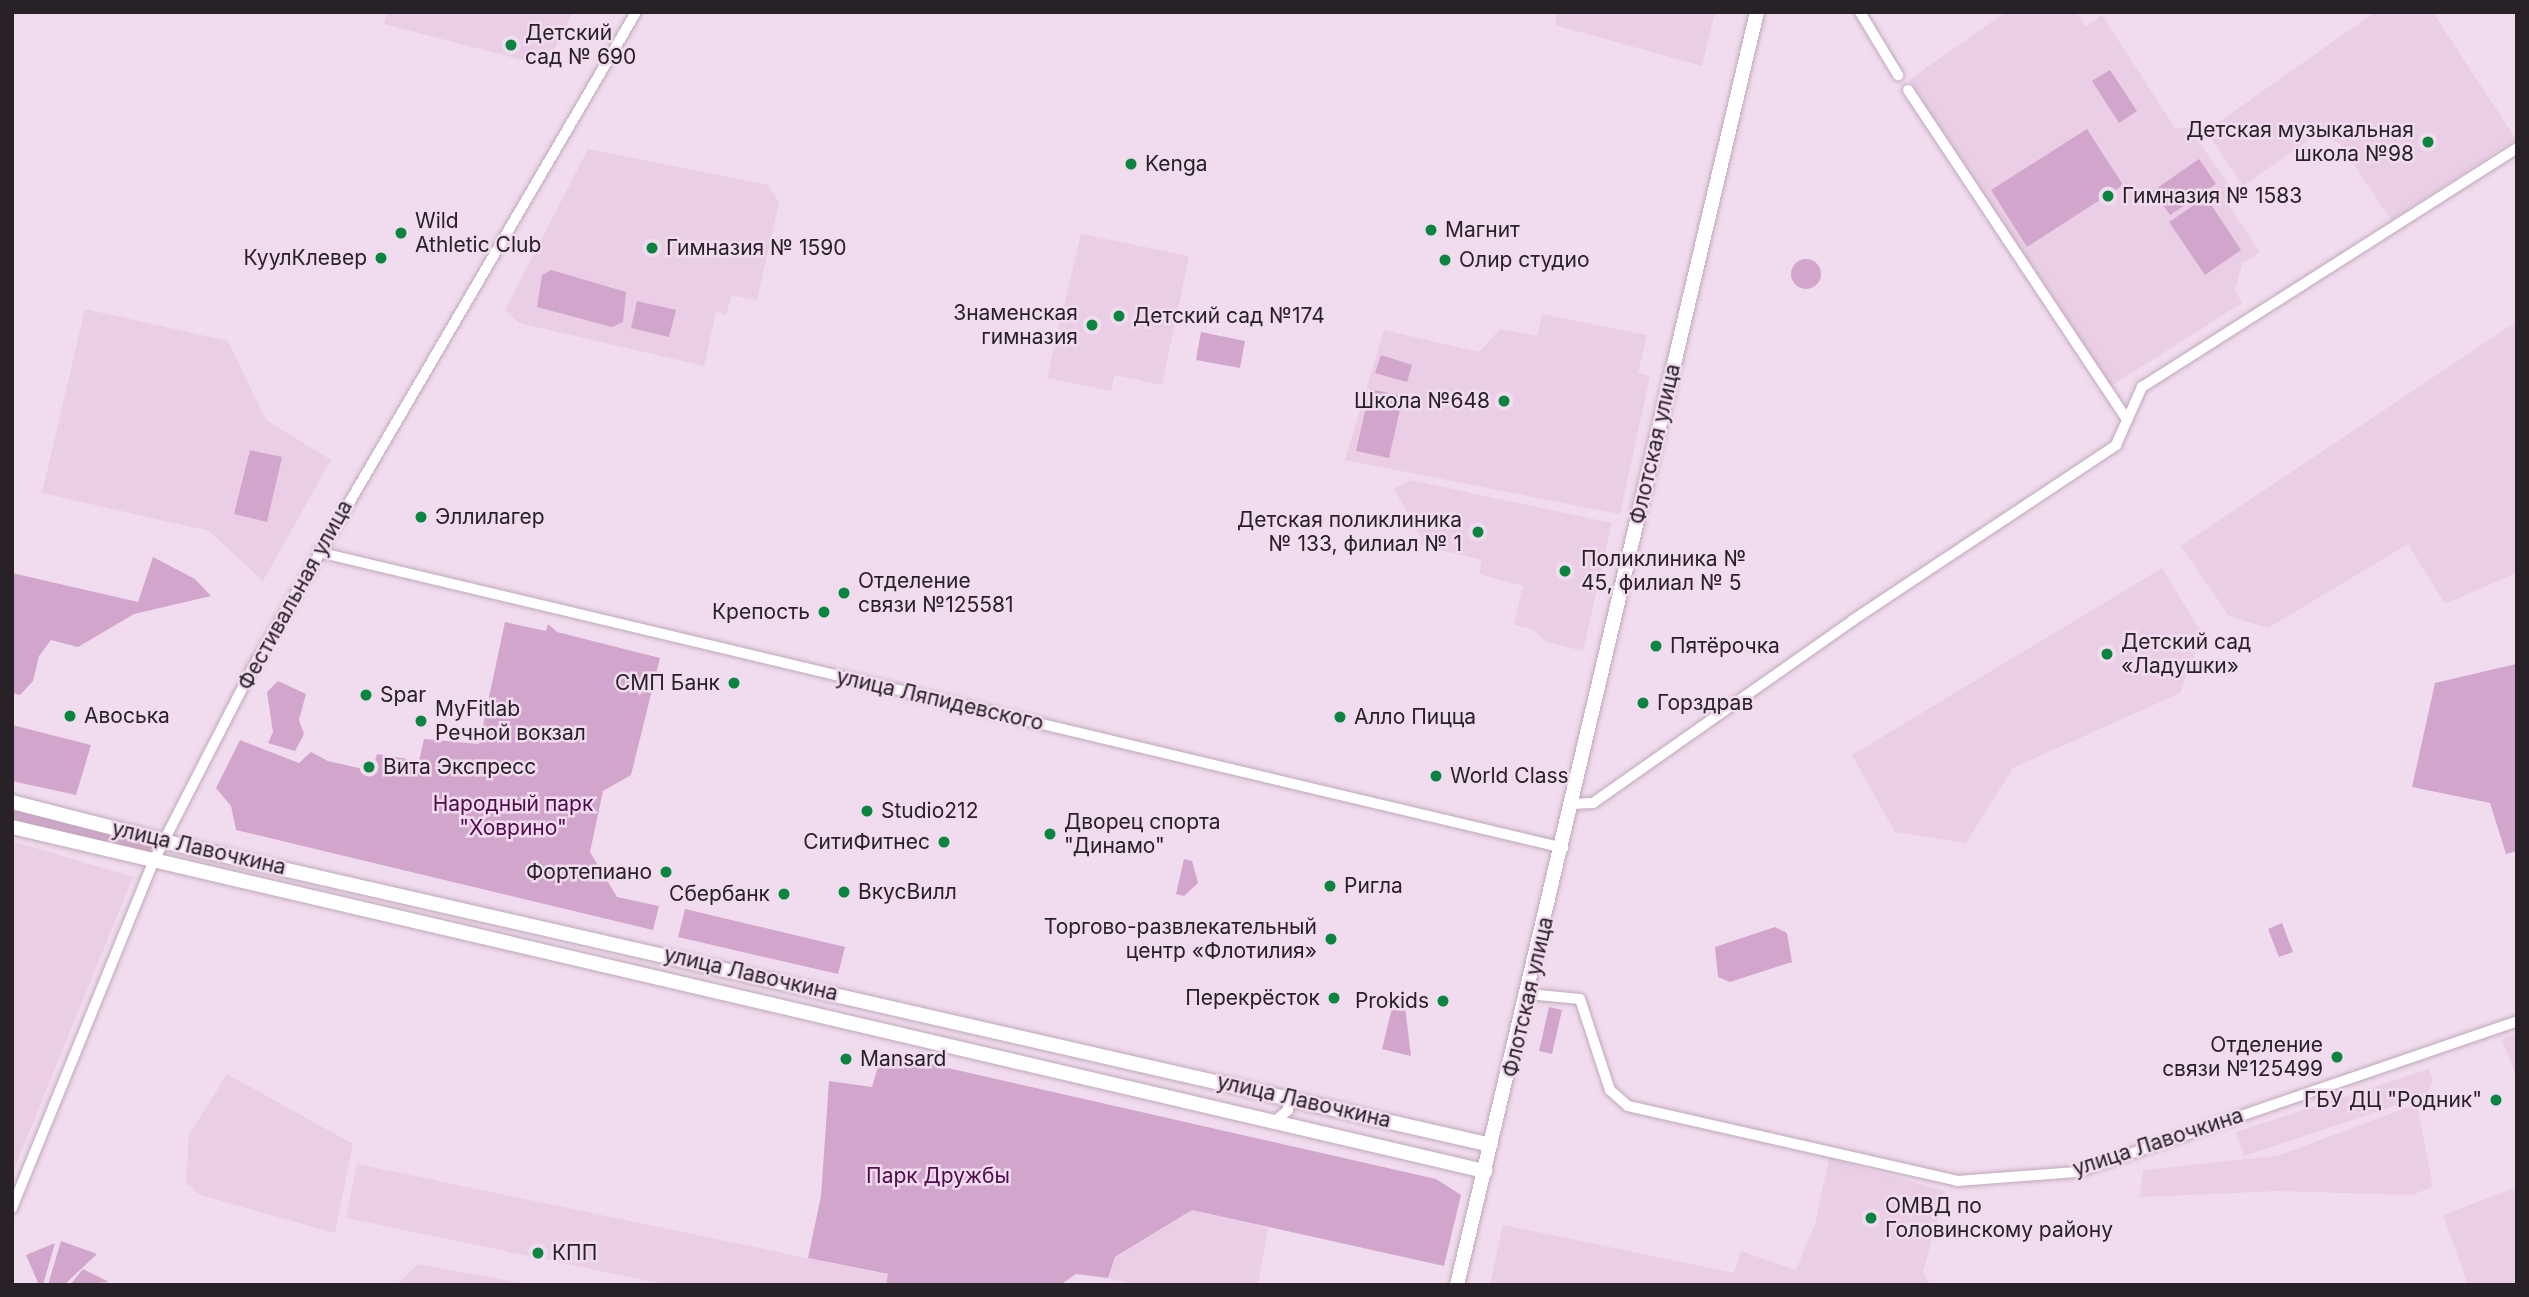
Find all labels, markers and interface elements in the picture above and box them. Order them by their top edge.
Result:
place label: Детский сад № 690 [525,20,636,70]
marker: Детский сад № 690 [503,37,519,53]
place label: Детская музыкальная школа №98 [2186,117,2414,167]
marker: Детская музыкальная школа №98 [2420,134,2436,150]
place label: Kenga [1145,151,1208,177]
marker: Kenga [1123,156,1139,172]
place label: Гимназия № 1583 [2122,183,2302,209]
marker: Гимназия № 1583 [2100,188,2116,204]
place label: Wild Athletic Club [415,208,541,258]
place label: Магнит [1445,217,1520,243]
marker: Магнит [1423,222,1439,238]
marker: Wild Athletic Club [393,225,409,241]
place label: Гимназия № 1590 [666,235,847,261]
marker: Гимназия № 1590 [644,240,660,256]
place label: КуулКлевер [244,245,367,271]
place label: Олир студио [1459,247,1589,273]
marker: КуулКлевер [373,250,389,266]
marker: Олир студио [1437,252,1453,268]
place label: Знаменская гимназия [953,300,1078,350]
place label: Детский сад №174 [1133,303,1325,329]
marker: Детский сад №174 [1111,308,1127,324]
marker: Знаменская гимназия [1084,317,1100,333]
street label: Флотская улица [1624,361,1686,527]
place label: Школа №648 [1354,388,1490,414]
marker: Школа №648 [1496,393,1512,409]
street label: Фестивальная улица [232,496,358,694]
place label: Эллилагер [435,504,545,530]
place label: Детская поликлиника № 133, филиал № 1 [1237,507,1462,557]
marker: Эллилагер [413,509,429,525]
marker: Детская поликлиника № 133, филиал № 1 [1468,522,1488,542]
place label: Поликлиника № 45, филиал № 5 [1581,546,1746,596]
marker: Поликлиника № 45, филиал № 5 [1555,561,1575,581]
place label: Отделение связи №125581 [858,568,1014,618]
marker: Отделение связи №125581 [836,585,852,601]
place label: Крепость [712,599,810,625]
marker: Крепость [816,604,832,620]
place label: Детский сад «Ладушки» [2121,629,2251,679]
place label: Пятёрочка [1670,633,1780,659]
marker: Пятёрочка [1648,638,1664,654]
marker: Детский сад «Ладушки» [2099,646,2115,662]
street label: улица Ляпидевского [834,664,1046,736]
place label: СМП Банк [615,670,720,696]
marker: СМП Банк [726,675,742,691]
place label: Spar [380,682,426,708]
marker: Spar [358,687,374,703]
place label: Горздрав [1657,690,1753,716]
marker: Горздрав [1635,695,1651,711]
place label: MyFitlab Речной вокзал [435,696,586,746]
place label: Авоська [84,703,170,729]
place label: Алло Пицца [1354,704,1476,730]
marker: Авоська [62,708,78,724]
marker: Алло Пицца [1332,709,1348,725]
marker: MyFitlab Речной вокзал [413,713,429,729]
place label: Вита Экспресс [383,754,536,780]
marker: Вита Экспресс [361,759,377,775]
place label: World Class [1450,763,1569,789]
marker: World Class [1428,768,1444,784]
park label: Народный парк "Ховрино" [433,791,593,841]
place label: Studio212 [881,798,978,824]
marker: Studio212 [859,803,875,819]
place label: Дворец спорта "Динамо" [1064,809,1221,859]
street label: улица Лавочкина [110,816,288,880]
marker: Дворец спорта "Динамо" [1042,826,1058,842]
place label: СитиФитнес [803,829,930,855]
marker: СитиФитнес [936,834,952,850]
place label: Фортепиано [526,859,652,885]
marker: Фортепиано [658,864,674,880]
place label: Ригла [1344,873,1403,899]
marker: Ригла [1322,878,1338,894]
place label: ВкусВилл [858,879,957,905]
place label: Сбербанк [669,881,770,907]
marker: ВкусВилл [836,884,852,900]
marker: Сбербанк [776,886,792,902]
place label: Торгово-развлекательный центр «Флотилия» [1044,914,1317,964]
street label: Флотская улица [1497,914,1559,1080]
marker: Торгово-развлекательный центр «Флотилия» [1323,931,1339,947]
street label: улица Лавочкина [662,942,840,1006]
place label: Перекрёсток [1185,985,1320,1011]
place label: Prokids [1355,988,1429,1014]
marker: Перекрёсток [1326,990,1342,1006]
marker: Prokids [1435,993,1451,1009]
place label: Отделение связи №125499 [2162,1032,2323,1082]
place label: Mansard [860,1046,946,1072]
marker: Отделение связи №125499 [2329,1049,2345,1065]
marker: Mansard [838,1051,854,1067]
street label: улица Лавочкина [1215,1069,1393,1133]
place label: ГБУ ДЦ "Родник" [2304,1087,2482,1113]
marker: ГБУ ДЦ "Родник" [2488,1092,2504,1108]
street label: улица Лавочкина [2070,1103,2246,1181]
park label: Парк Дружбы [866,1163,1010,1189]
place label: ОМВД по Головинскому району [1885,1193,2113,1243]
marker: ОМВД по Головинскому району [1863,1210,1879,1226]
place label: КПП [552,1240,597,1266]
marker: КПП [530,1245,546,1261]

